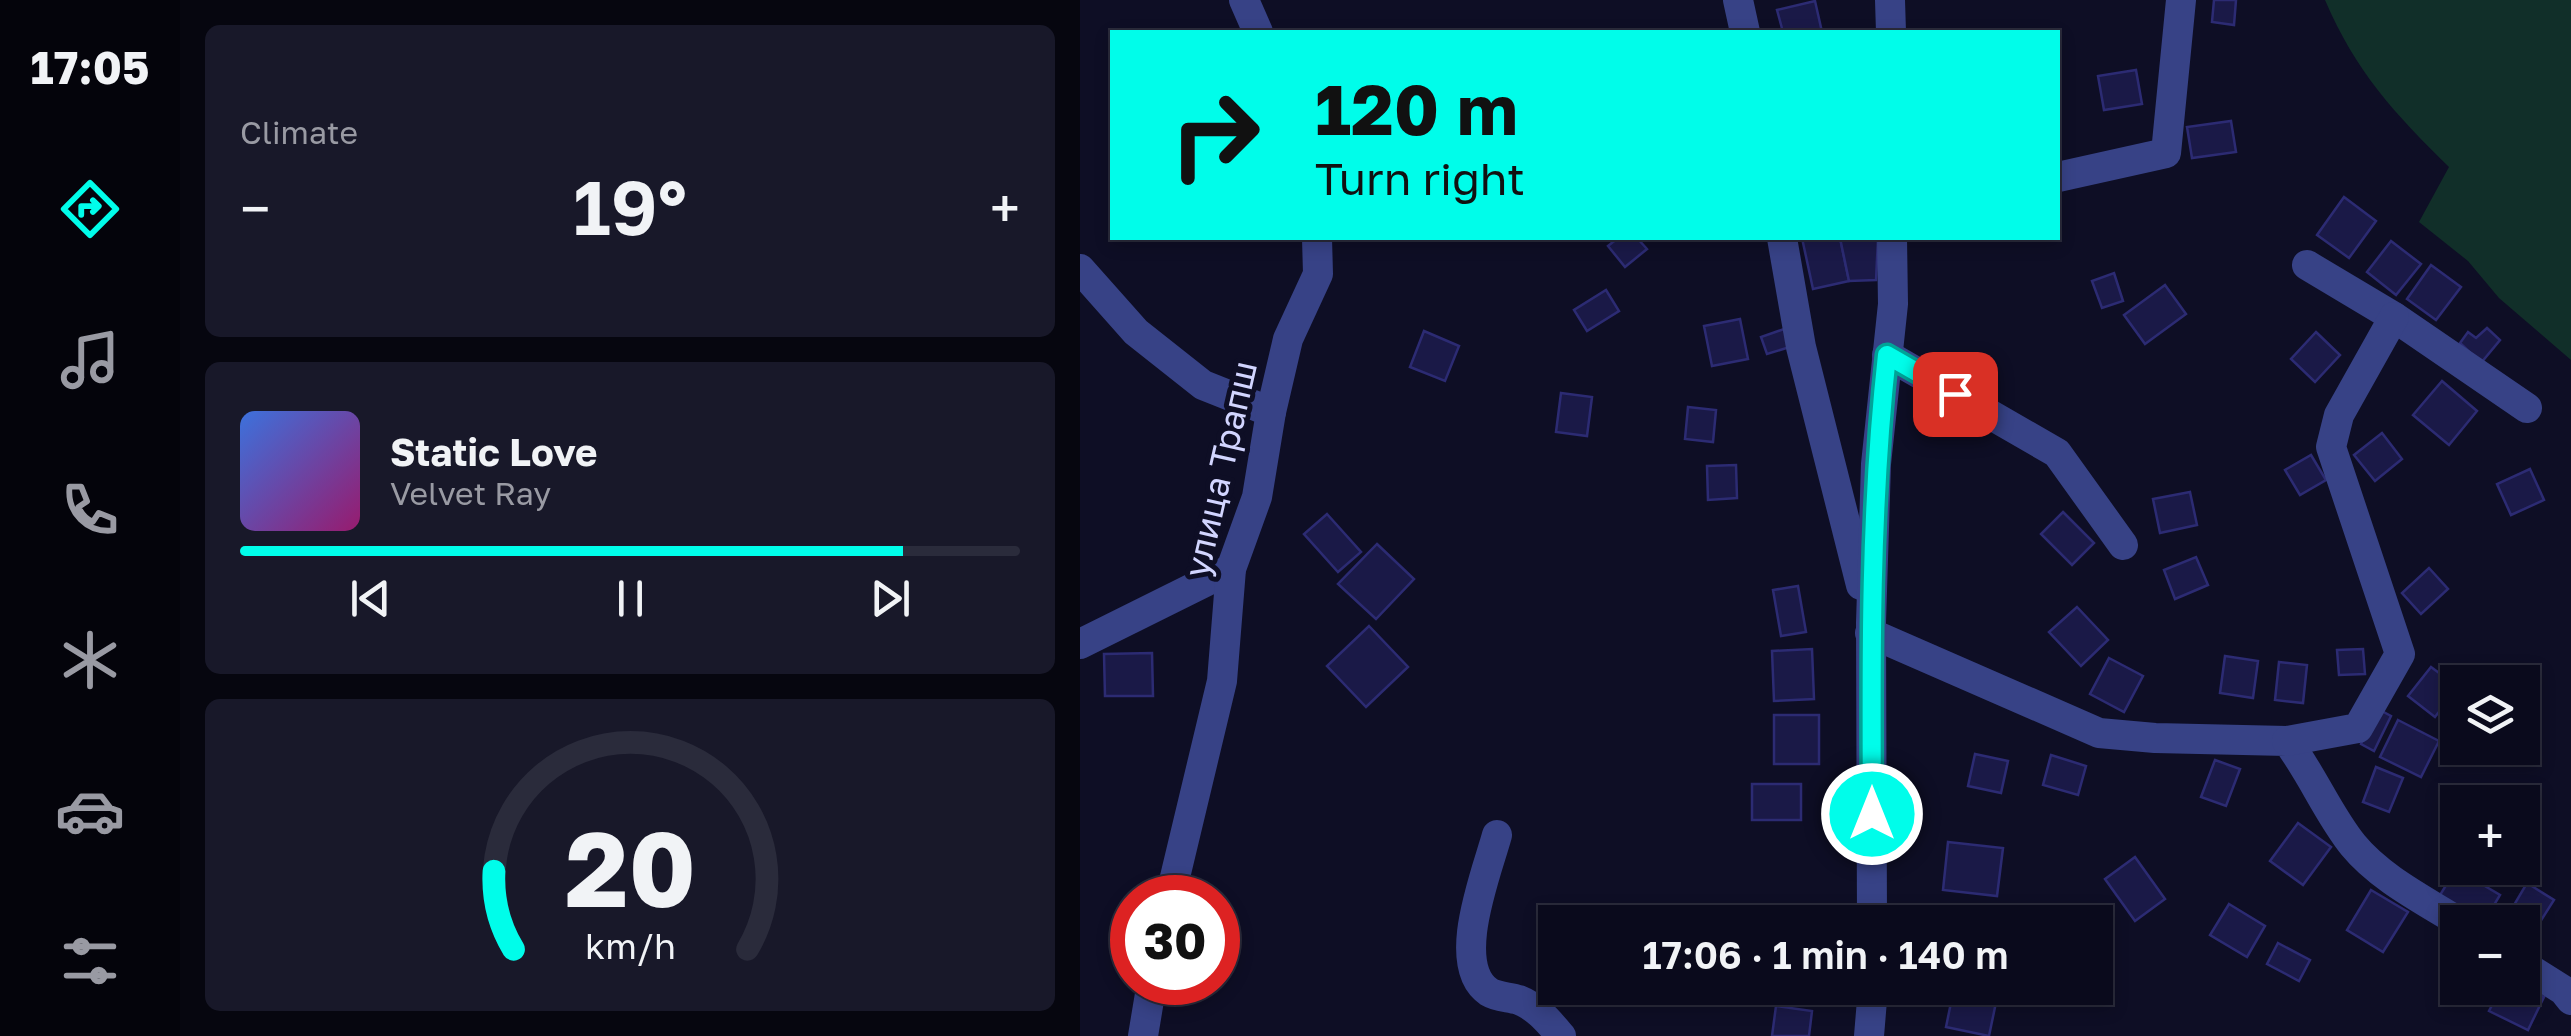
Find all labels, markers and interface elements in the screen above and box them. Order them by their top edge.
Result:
text: 17:05 [31,40,149,94]
text: 120 m [1315,66,1518,150]
icon: right [1150,70,1280,200]
text: Climate [240,113,358,151]
text: Turn right [1315,151,1525,205]
text: 19° [573,161,687,252]
icon: directions [55,174,125,244]
text: − [240,175,270,241]
text: + [990,175,1020,241]
icon: music [55,325,125,395]
pin [1913,352,1998,437]
street label: улица Трапш [1175,357,1265,581]
icon: arrive [1928,367,1983,422]
text: Static Love [390,429,597,474]
text: Velvet Ray [390,474,551,512]
icon: phone [55,475,125,545]
icon: previous [343,571,398,626]
icon: pause [603,571,658,626]
icon: next [863,571,918,626]
icon: climate [55,625,125,695]
map controls [2440,665,2540,1005]
button: layers [2440,665,2540,765]
position arrow [1820,762,1924,866]
icon: car [55,776,125,846]
button: + [2440,785,2540,885]
text: 20 [564,805,696,930]
speed limit sign: 30 [1110,875,1240,1005]
button: − [2440,905,2540,1005]
text: km/h [585,924,675,967]
icon: filters [55,926,125,996]
text: 17:06 · 1 min · 140 m [1642,932,2009,977]

